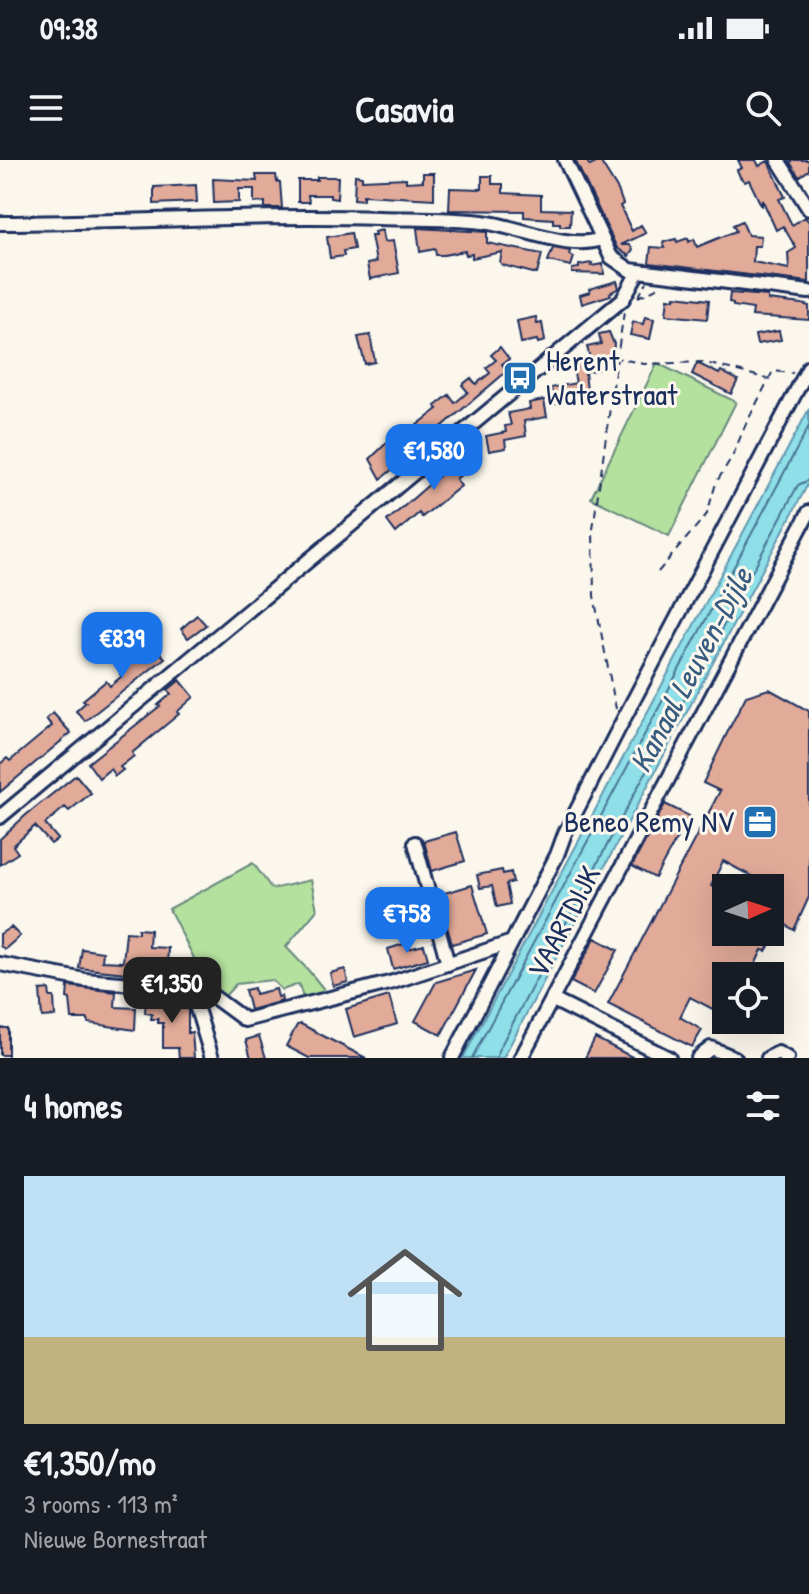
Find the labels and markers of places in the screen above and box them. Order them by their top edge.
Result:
place label: Herent Waterstraat [546,340,678,414]
bus stop icon: Herent Waterstraat [501,359,539,397]
pin: €1,580 [369,424,499,492]
pin: €839 [75,612,169,680]
place label: Beneo Remy NV [564,801,734,841]
office icon: Beneo Remy NV [741,803,779,841]
pin: €758 [360,887,454,955]
pin: €1,350 [107,957,237,1025]

